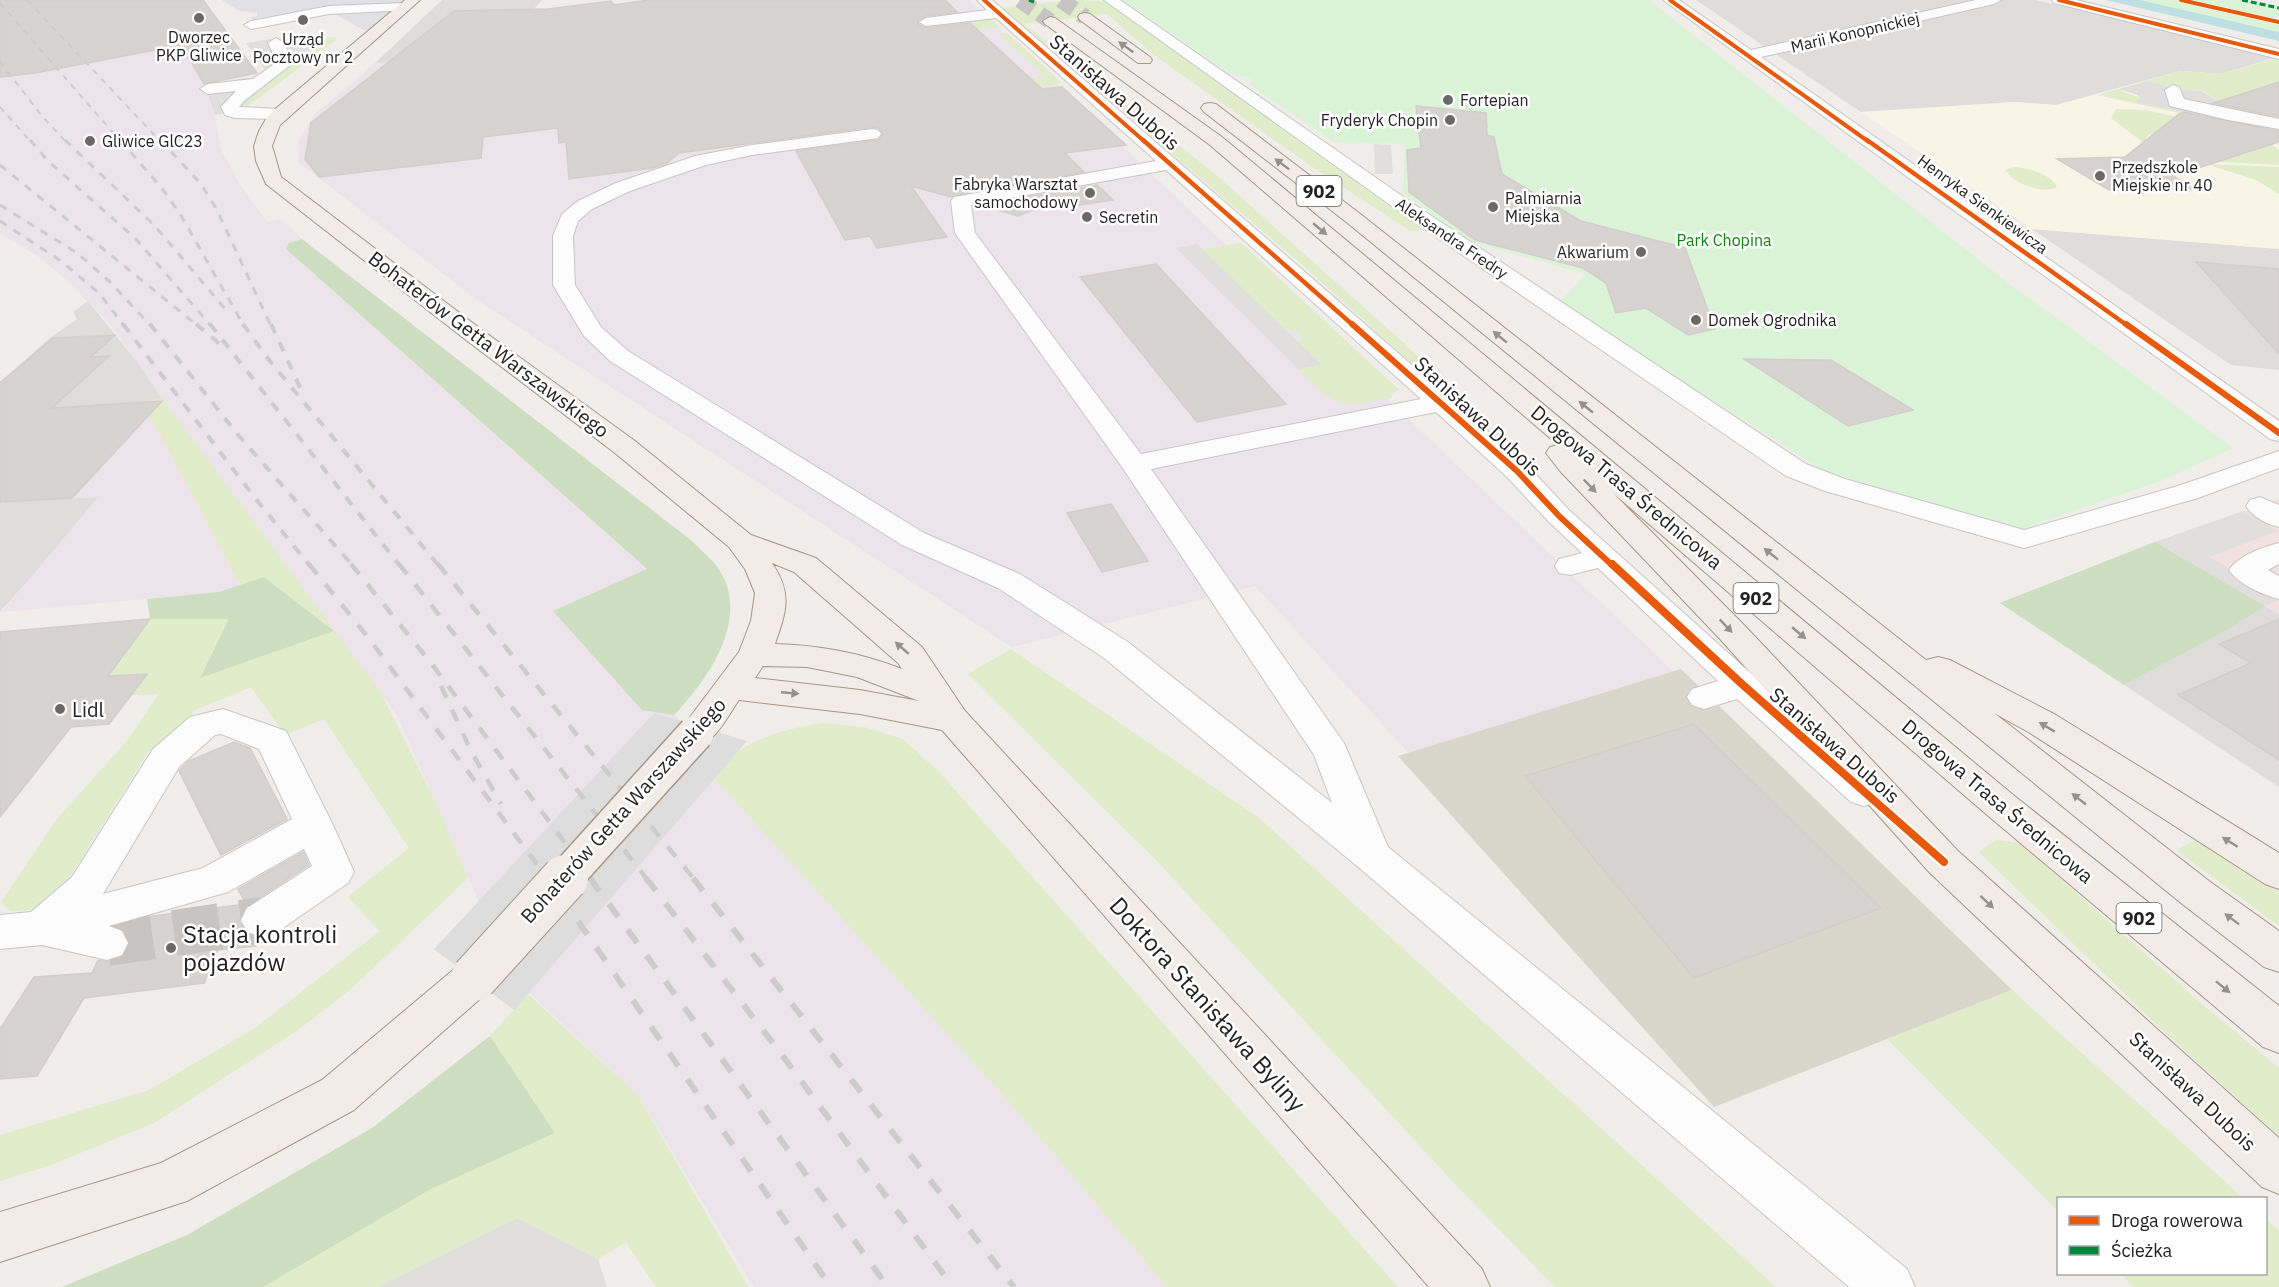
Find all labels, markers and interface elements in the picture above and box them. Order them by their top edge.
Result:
street label: Marii Konopnickiej [1789,7,1921,57]
marker: Dworzec PKP Gliwice [192,11,206,25]
marker: Urząd Pocztowy nr 2 [296,13,310,27]
place label: Dworzec PKP Gliwice [156,27,242,65]
street label: Stanisława Dubois [1044,28,1186,156]
place label: Urząd Pocztowy nr 2 [253,29,353,67]
one-way arrow [1118,41,1134,53]
place label: Fortepian [1460,90,1529,110]
marker: Fortepian [1441,93,1455,107]
place label: Fryderyk Chopin [1321,110,1438,130]
marker: Fryderyk Chopin [1443,113,1457,127]
place label: Gliwice GlC23 [102,131,203,151]
marker: Gliwice GlC23 [83,134,97,148]
street label: Henryka Sienkiewicza [1914,150,2053,258]
place label: Przedszkole Miejskie nr 40 [2112,157,2213,195]
one-way arrow [1275,158,1290,170]
marker: Przedszkole Miejskie nr 40 [2093,169,2107,183]
place label: Fabryka Warsztat samochodowy [954,174,1078,212]
road number: 902 [1296,176,1342,206]
marker: Fabryka Warsztat samochodowy [1083,186,1097,200]
place label: Palmiarnia Miejska [1505,188,1582,226]
street label: Aleksandra Fredry [1392,193,1512,283]
marker: Palmiarnia Miejska [1486,200,1500,214]
place label: Secretin [1099,207,1158,227]
marker: Secretin [1080,210,1094,224]
one-way arrow [1312,222,1328,235]
park label: Park Chopina [1676,230,1772,250]
place label: Akwarium [1557,242,1629,262]
street label: Bohaterów Getta Warszawskiego [363,244,615,444]
marker: Akwarium [1634,245,1648,259]
place label: Domek Ogrodnika [1708,310,1837,330]
marker: Domek Ogrodnika [1689,313,1703,327]
one-way arrow [1493,332,1508,344]
street label: Stanisława Dubois [1409,350,1547,482]
street label: Drogowa Trasa Średnicowa [1526,399,1729,575]
one-way arrow [1578,400,1594,413]
one-way arrow [1583,478,1596,493]
one-way arrow [1763,548,1779,561]
road number: 902 [1734,583,1778,613]
one-way arrow [1719,618,1733,633]
one-way arrow [1791,627,1807,640]
one-way arrow [895,642,910,655]
street label: Stanisława Dubois [1764,681,1906,809]
one-way arrow [780,688,799,698]
street label: Bohaterów Getta Warszawskiego [514,691,732,929]
place label: Lidl [72,696,104,723]
marker: Lidl [53,702,67,716]
street label: Drogowa Trasa Średnicowa [1897,713,2100,889]
one-way arrow [2039,721,2055,732]
one-way arrow [2071,794,2086,806]
one-way arrow [2221,836,2238,847]
street label: Doktora Stanisława Byliny [1103,890,1313,1118]
one-way arrow [1979,895,1994,908]
road number: 902 [2116,903,2162,933]
one-way arrow [2225,914,2240,926]
place label: Stacja kontroli pojazdów [183,918,337,978]
marker: Stacja kontroli pojazdów [164,941,178,955]
one-way arrow [2215,980,2230,993]
street label: Stanisława Dubois [2124,1025,2262,1157]
legend [2057,1197,2267,1275]
text: Droga rowerowa [2111,1209,2243,1232]
text: Ścieżka [2111,1239,2173,1262]

